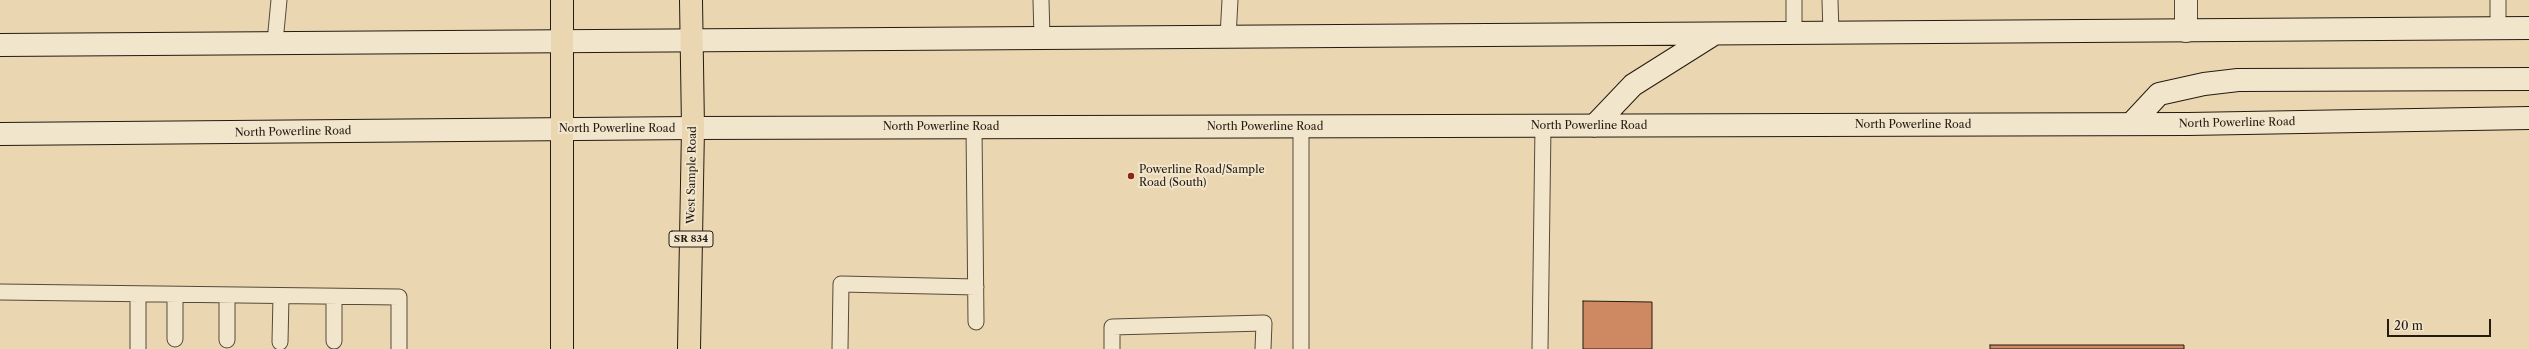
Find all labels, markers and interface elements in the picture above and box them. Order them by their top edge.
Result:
street label: North Powerline Road [2179,115,2295,131]
street label: North Powerline Road [1855,118,1971,132]
street label: North Powerline Road [1531,119,1647,133]
street label: North Powerline Road [883,120,999,134]
street label: North Powerline Road [1207,120,1323,134]
street label: North Powerline Road [559,122,675,136]
street label: North Powerline Road [235,124,351,140]
street label: West Sample Road [685,126,699,224]
place label: Powerline Road/Sample Road (South) [1139,163,1265,189]
marker: Powerline Road/Sample Road (South) [1126,171,1136,181]
road number: SR 834 [669,231,713,247]
scale bar [2389,311,2493,337]
text: 20 m [2394,318,2423,333]

